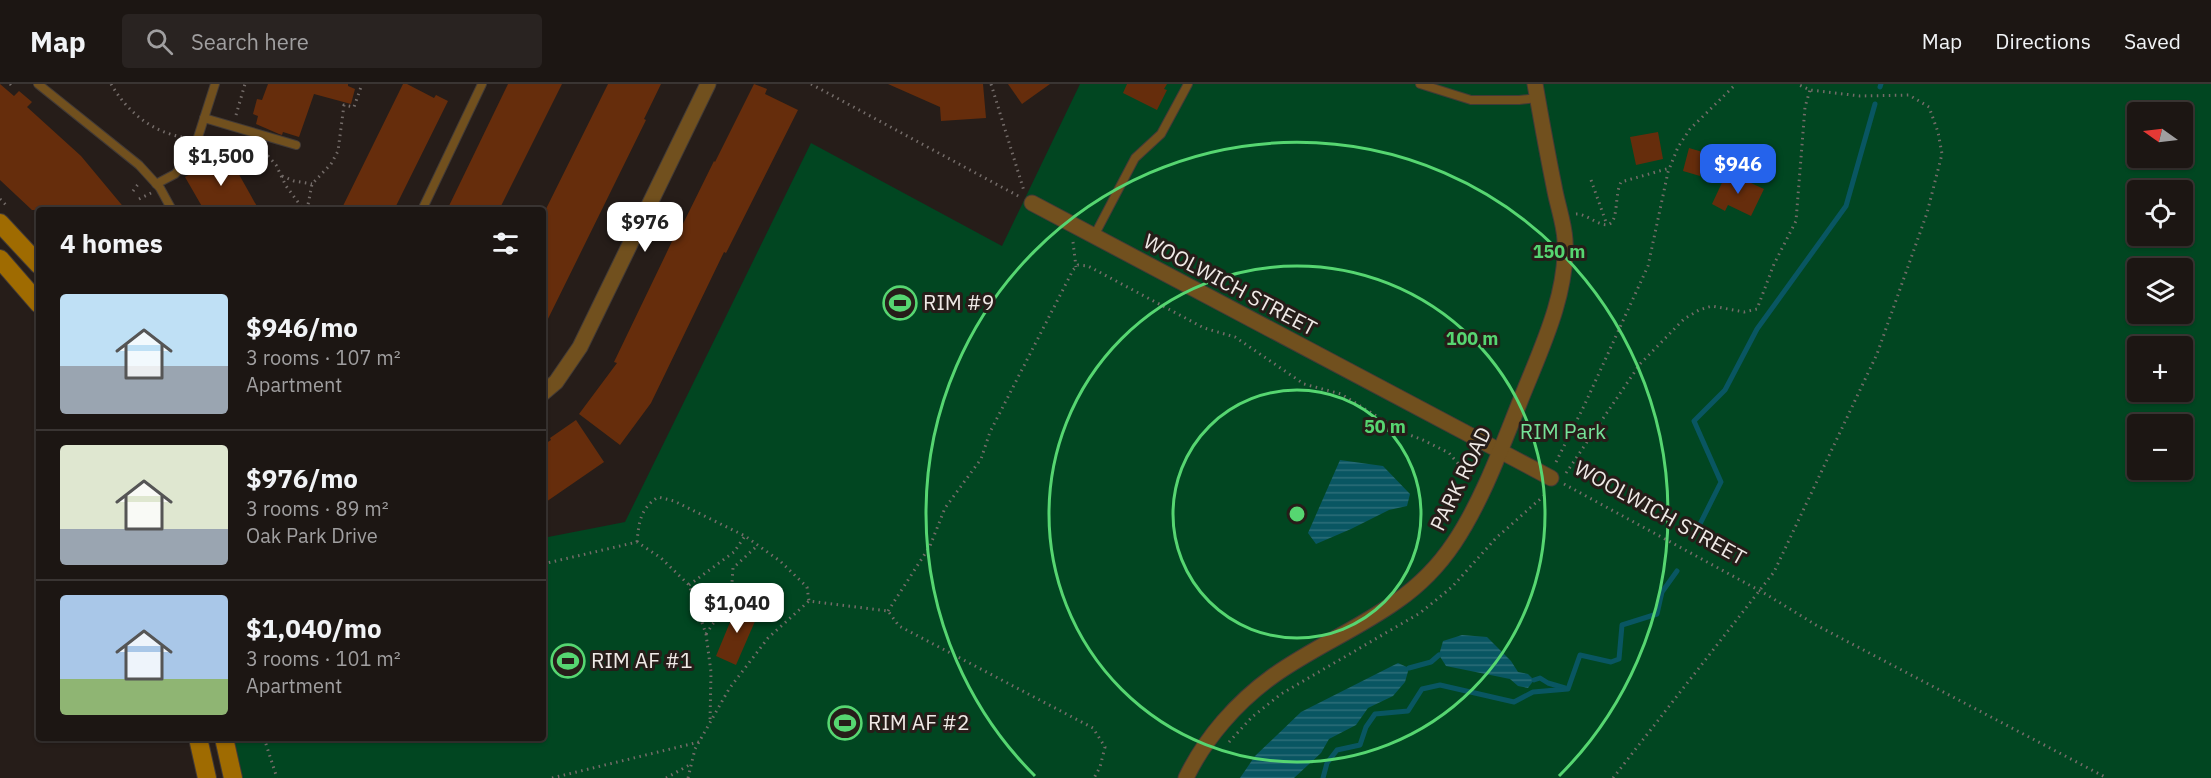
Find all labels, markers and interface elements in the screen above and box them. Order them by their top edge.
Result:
search box [122,14,542,68]
text: Map [30,23,86,60]
icon: search [143,25,176,58]
text: Search here [191,27,309,56]
text: Map [1922,27,1962,55]
text: Directions [1995,27,2091,55]
text: Saved [2124,27,2181,55]
north arrow [2127,102,2193,168]
map controls [2127,102,2193,480]
pin: $1,500 [172,136,270,187]
text: $1,500 [188,142,254,169]
pin: $946 [1702,144,1774,195]
text: $946 [1714,150,1762,177]
button: locate [2127,180,2193,246]
pin: $976 [609,202,681,253]
text: $976 [621,208,669,235]
text: 4 homes [60,226,163,260]
icon: filters [489,227,522,260]
street label: WOOLWICH STREET [1139,227,1322,342]
text: 150 m [1533,240,1585,263]
button: layers [2127,258,2193,324]
sports icon: RIM #9 [882,285,918,321]
place label: RIM #9 [923,288,994,316]
text: $946/mo [246,310,358,344]
icon: home [108,318,180,390]
text: 100 m [1446,327,1498,350]
button: + [2127,336,2193,402]
text: 3 rooms · 107 m² [246,344,401,371]
text: Apartment [246,371,342,398]
button: − [2127,414,2193,480]
text: 50 m [1364,415,1406,438]
park label: RIM Park [1520,417,1606,445]
street label: PARK ROAD [1423,422,1497,535]
street label: WOOLWICH STREET [1570,453,1751,571]
text: $976/mo [246,461,358,495]
icon: home [108,469,180,541]
text: 3 rooms · 89 m² [246,495,389,522]
centre of rings [1287,504,1307,524]
text: Oak Park Drive [246,522,378,549]
pin: $1,040 [688,583,786,634]
text: $1,040 [704,589,770,616]
text: $1,040/mo [246,611,382,645]
icon: home [108,619,180,691]
sports icon: RIM AF #1 [550,643,586,679]
text: 3 rooms · 101 m² [246,645,401,672]
place label: RIM AF #1 [591,646,693,674]
text: Apartment [246,672,342,699]
sports icon: RIM AF #2 [827,705,863,741]
place label: RIM AF #2 [868,708,970,736]

